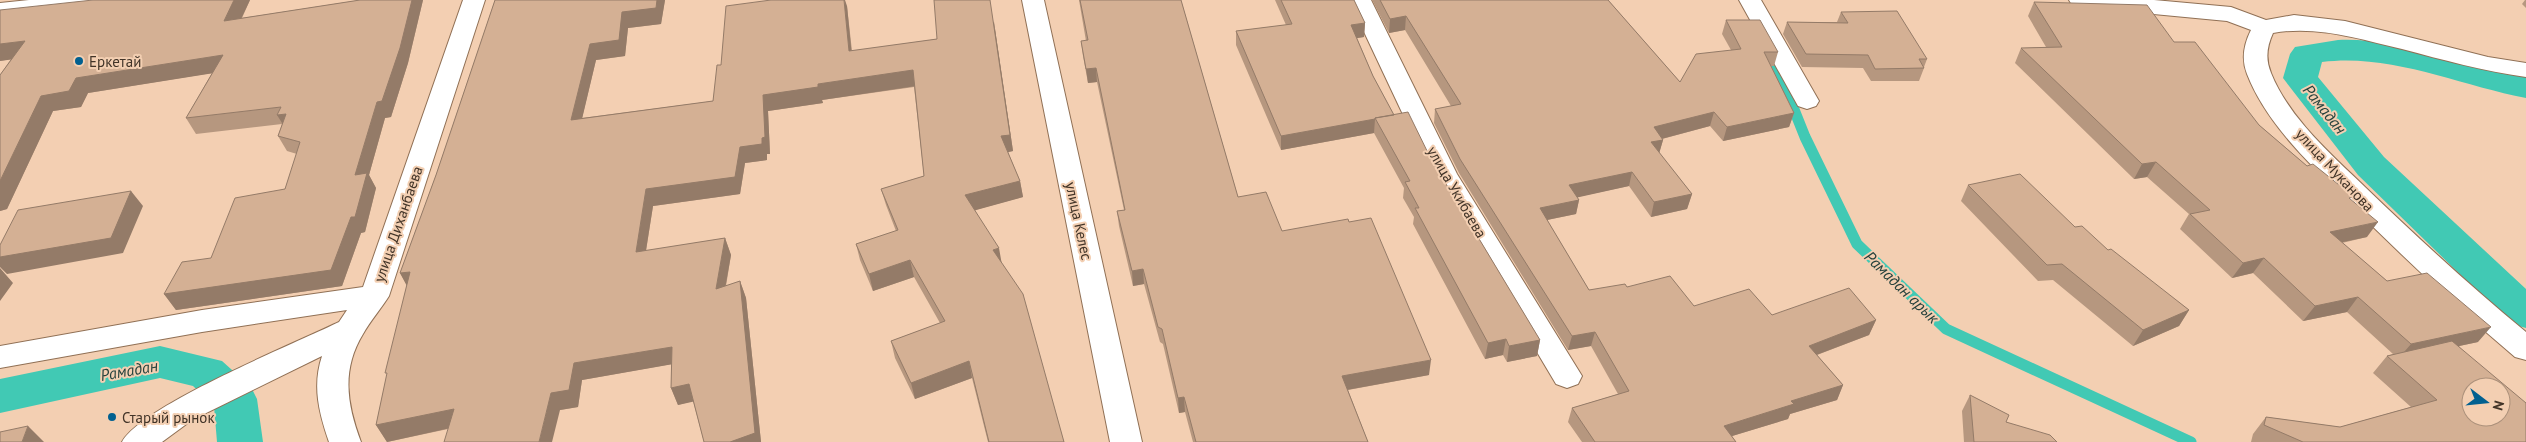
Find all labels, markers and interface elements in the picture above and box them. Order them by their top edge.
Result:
place label: Еркетай [89,52,141,71]
marker: Еркетай [73,55,85,67]
water label: Рамадан [2299,80,2351,138]
street label: улица Муканова [2292,124,2378,216]
street label: улица Укибаева [1423,143,1491,241]
street label: улица Диханбаева [369,164,427,284]
street label: улица Келес [1061,180,1097,262]
water label: Рамадан арык [1861,246,1944,328]
water label: Рамадан [99,355,160,385]
north arrow [2461,377,2511,427]
text: N [2489,399,2508,412]
place label: Старый рынок [122,408,215,427]
marker: Старый рынок [106,411,118,423]

